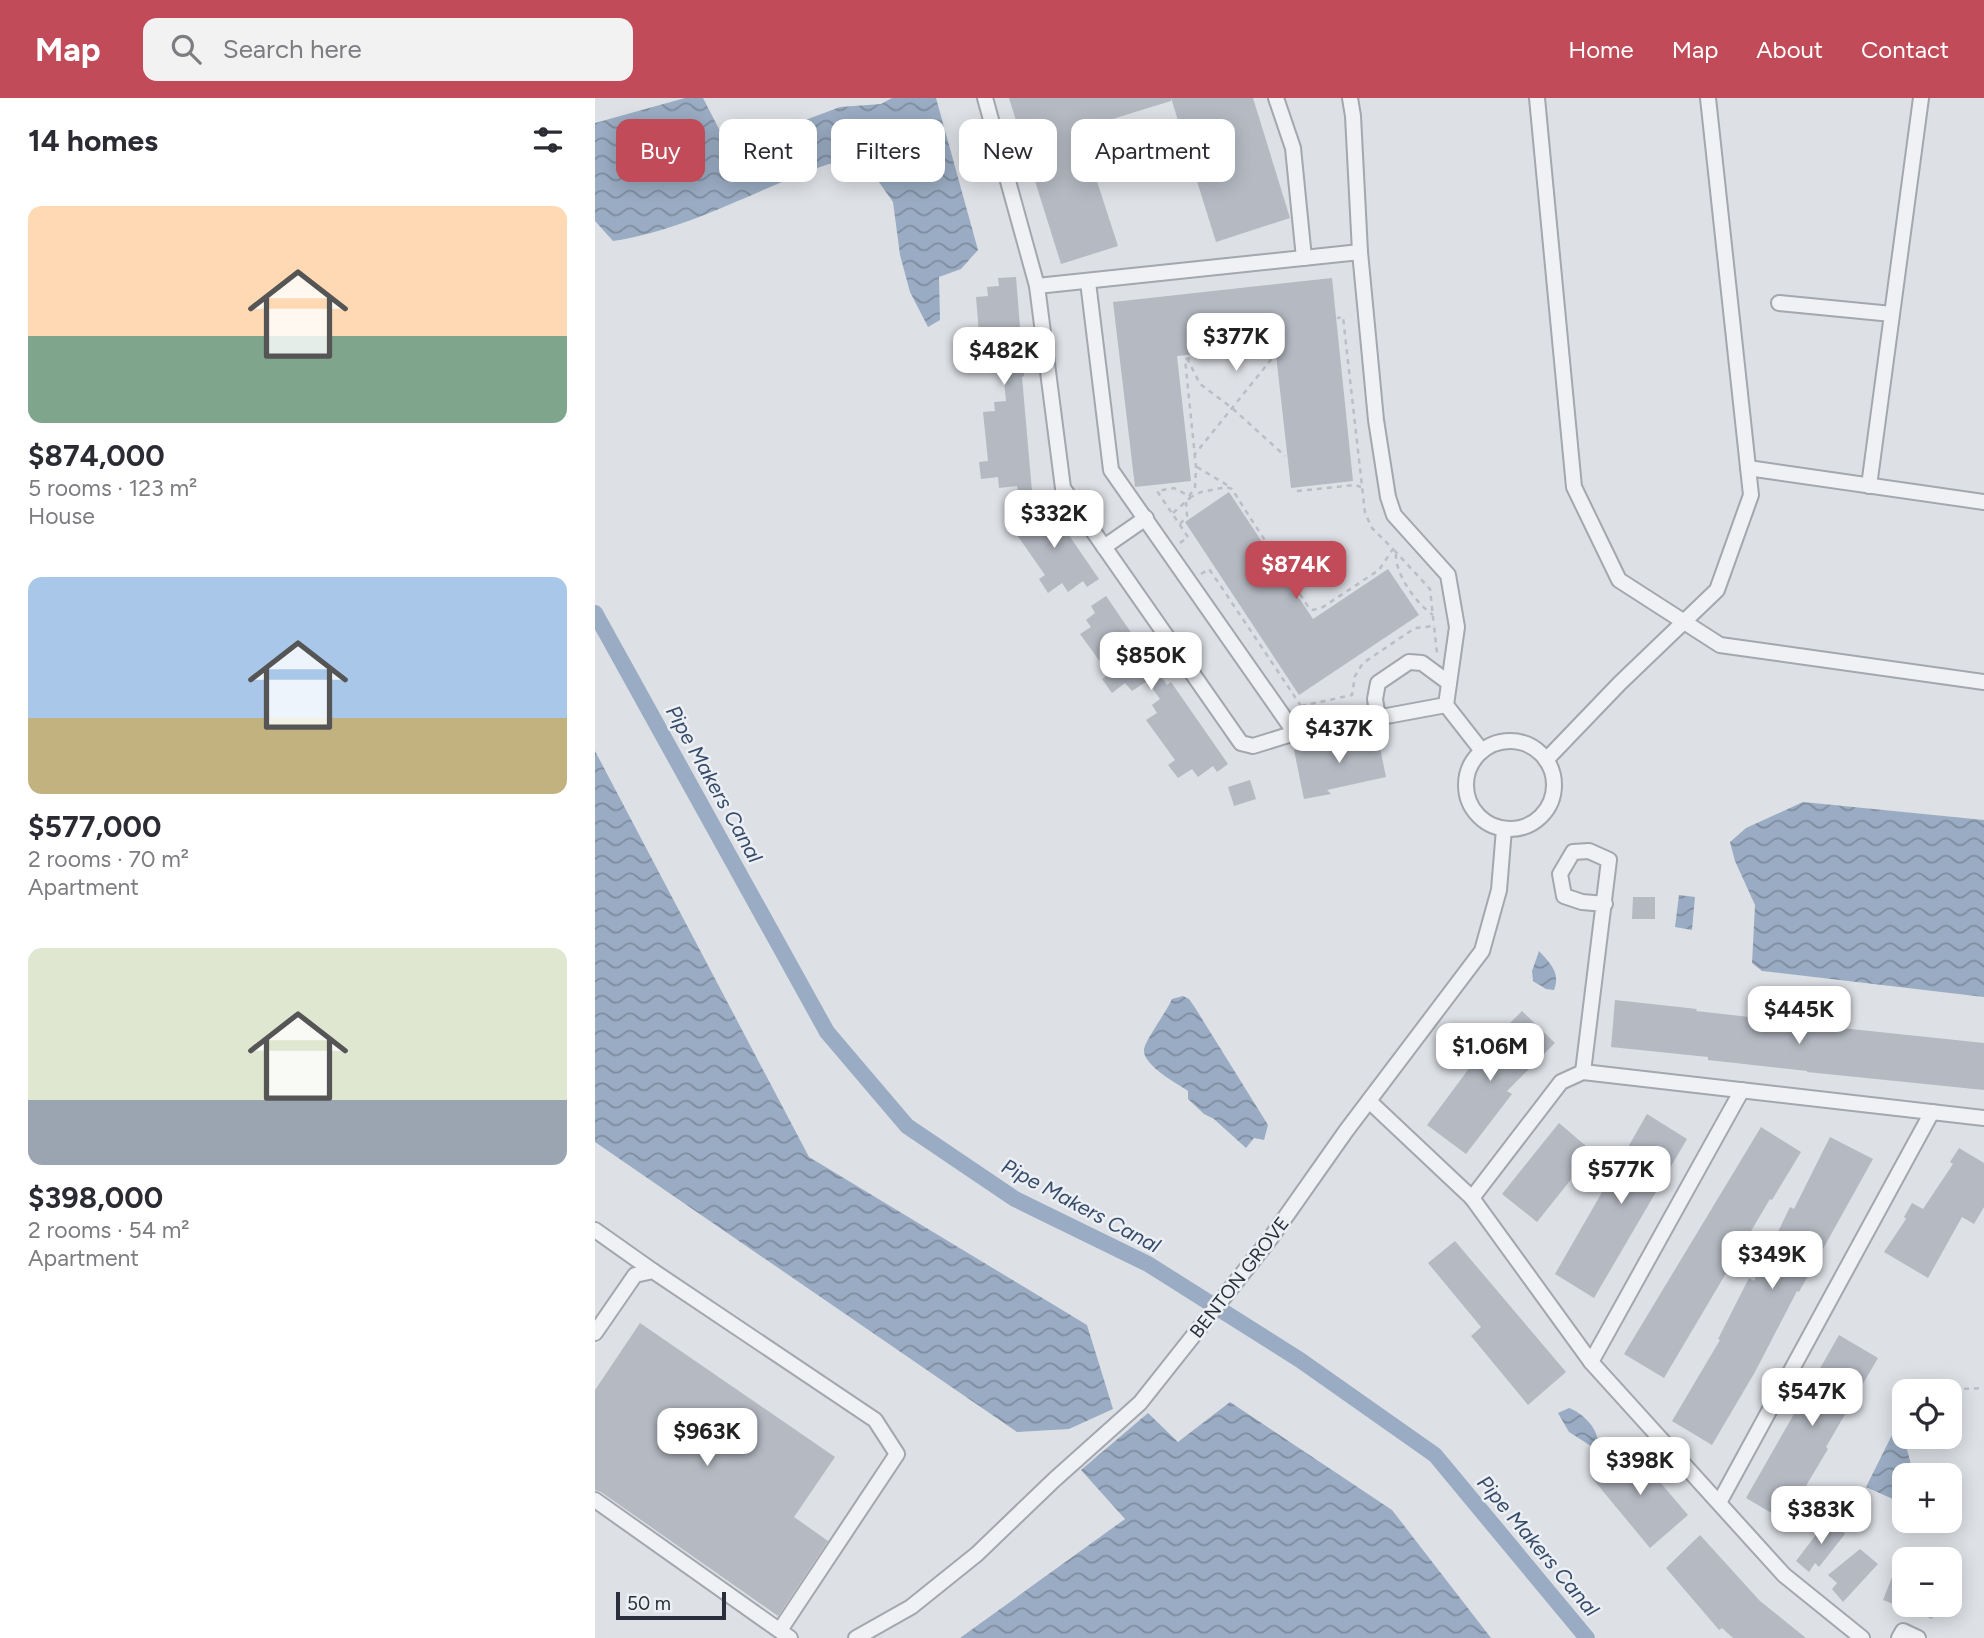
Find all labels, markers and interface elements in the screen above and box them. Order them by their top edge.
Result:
search box [143,18,633,81]
text: Map [35,30,101,69]
icon: search [167,30,205,68]
text: Search here [223,33,362,65]
text: Home [1568,35,1634,64]
text: Map [1672,35,1718,64]
text: About [1756,35,1823,64]
text: Contact [1861,35,1949,64]
chip: Buy [616,119,705,182]
chip: Rent [719,119,817,182]
chip: Filters [831,119,945,182]
chip: New [959,119,1057,182]
chip: Apartment [1071,119,1235,182]
icon: filters [529,121,567,159]
text: 14 homes [28,122,158,159]
icon: home [235,251,361,377]
pin: $377K [1187,314,1285,373]
text: $377K [1203,322,1269,350]
pin: $482K [955,328,1053,387]
text: $482K [969,336,1039,364]
text: $874,000 [28,437,165,474]
text: 5 rooms · 123 m² [28,474,197,502]
pin: $332K [1005,490,1103,550]
text: $332K [1021,499,1087,527]
text: House [28,502,95,530]
pin: $874K [1247,542,1345,601]
text: $874K [1261,550,1331,578]
icon: home [235,622,361,748]
pin: $850K [1102,632,1200,692]
text: $850K [1116,641,1186,669]
water label: Pipe Makers Canal [661,701,768,867]
pin: $437K [1290,706,1388,765]
text: $437K [1305,714,1373,742]
text: $577,000 [28,808,161,845]
text: 2 rooms · 70 m² [28,845,189,873]
text: Apartment [28,873,139,901]
pin: $445K [1750,986,1848,1046]
icon: home [235,993,361,1119]
text: $445K [1764,995,1834,1023]
pin: $1.06M [1433,1024,1547,1083]
text: $1.06M [1452,1032,1528,1060]
pin: $577K [1572,1146,1670,1206]
water label: Pipe Makers Canal [998,1153,1165,1258]
text: $577K [1588,1155,1655,1183]
text: $398,000 [28,1179,163,1216]
street label: BENTON GROVE [1185,1212,1294,1343]
text: 2 rooms · 54 m² [28,1216,190,1244]
pin: $349K [1723,1232,1821,1291]
text: $349K [1738,1240,1806,1268]
text: Apartment [28,1244,139,1272]
pin: $547K [1763,1368,1861,1428]
text: $547K [1778,1377,1846,1405]
map controls [1892,1379,1962,1617]
button: locate [1892,1379,1962,1449]
pin: $963K [658,1408,756,1468]
text: $963K [673,1417,741,1445]
pin: $398K [1591,1438,1689,1497]
text: $398K [1606,1446,1674,1474]
button: + [1892,1463,1962,1533]
water label: Pipe Makers Canal [1472,1470,1605,1621]
pin: $383K [1772,1486,1870,1546]
text: $383K [1787,1495,1855,1523]
button: − [1892,1547,1962,1617]
scale bar [616,1589,726,1621]
text: 50 m [627,1592,671,1615]

